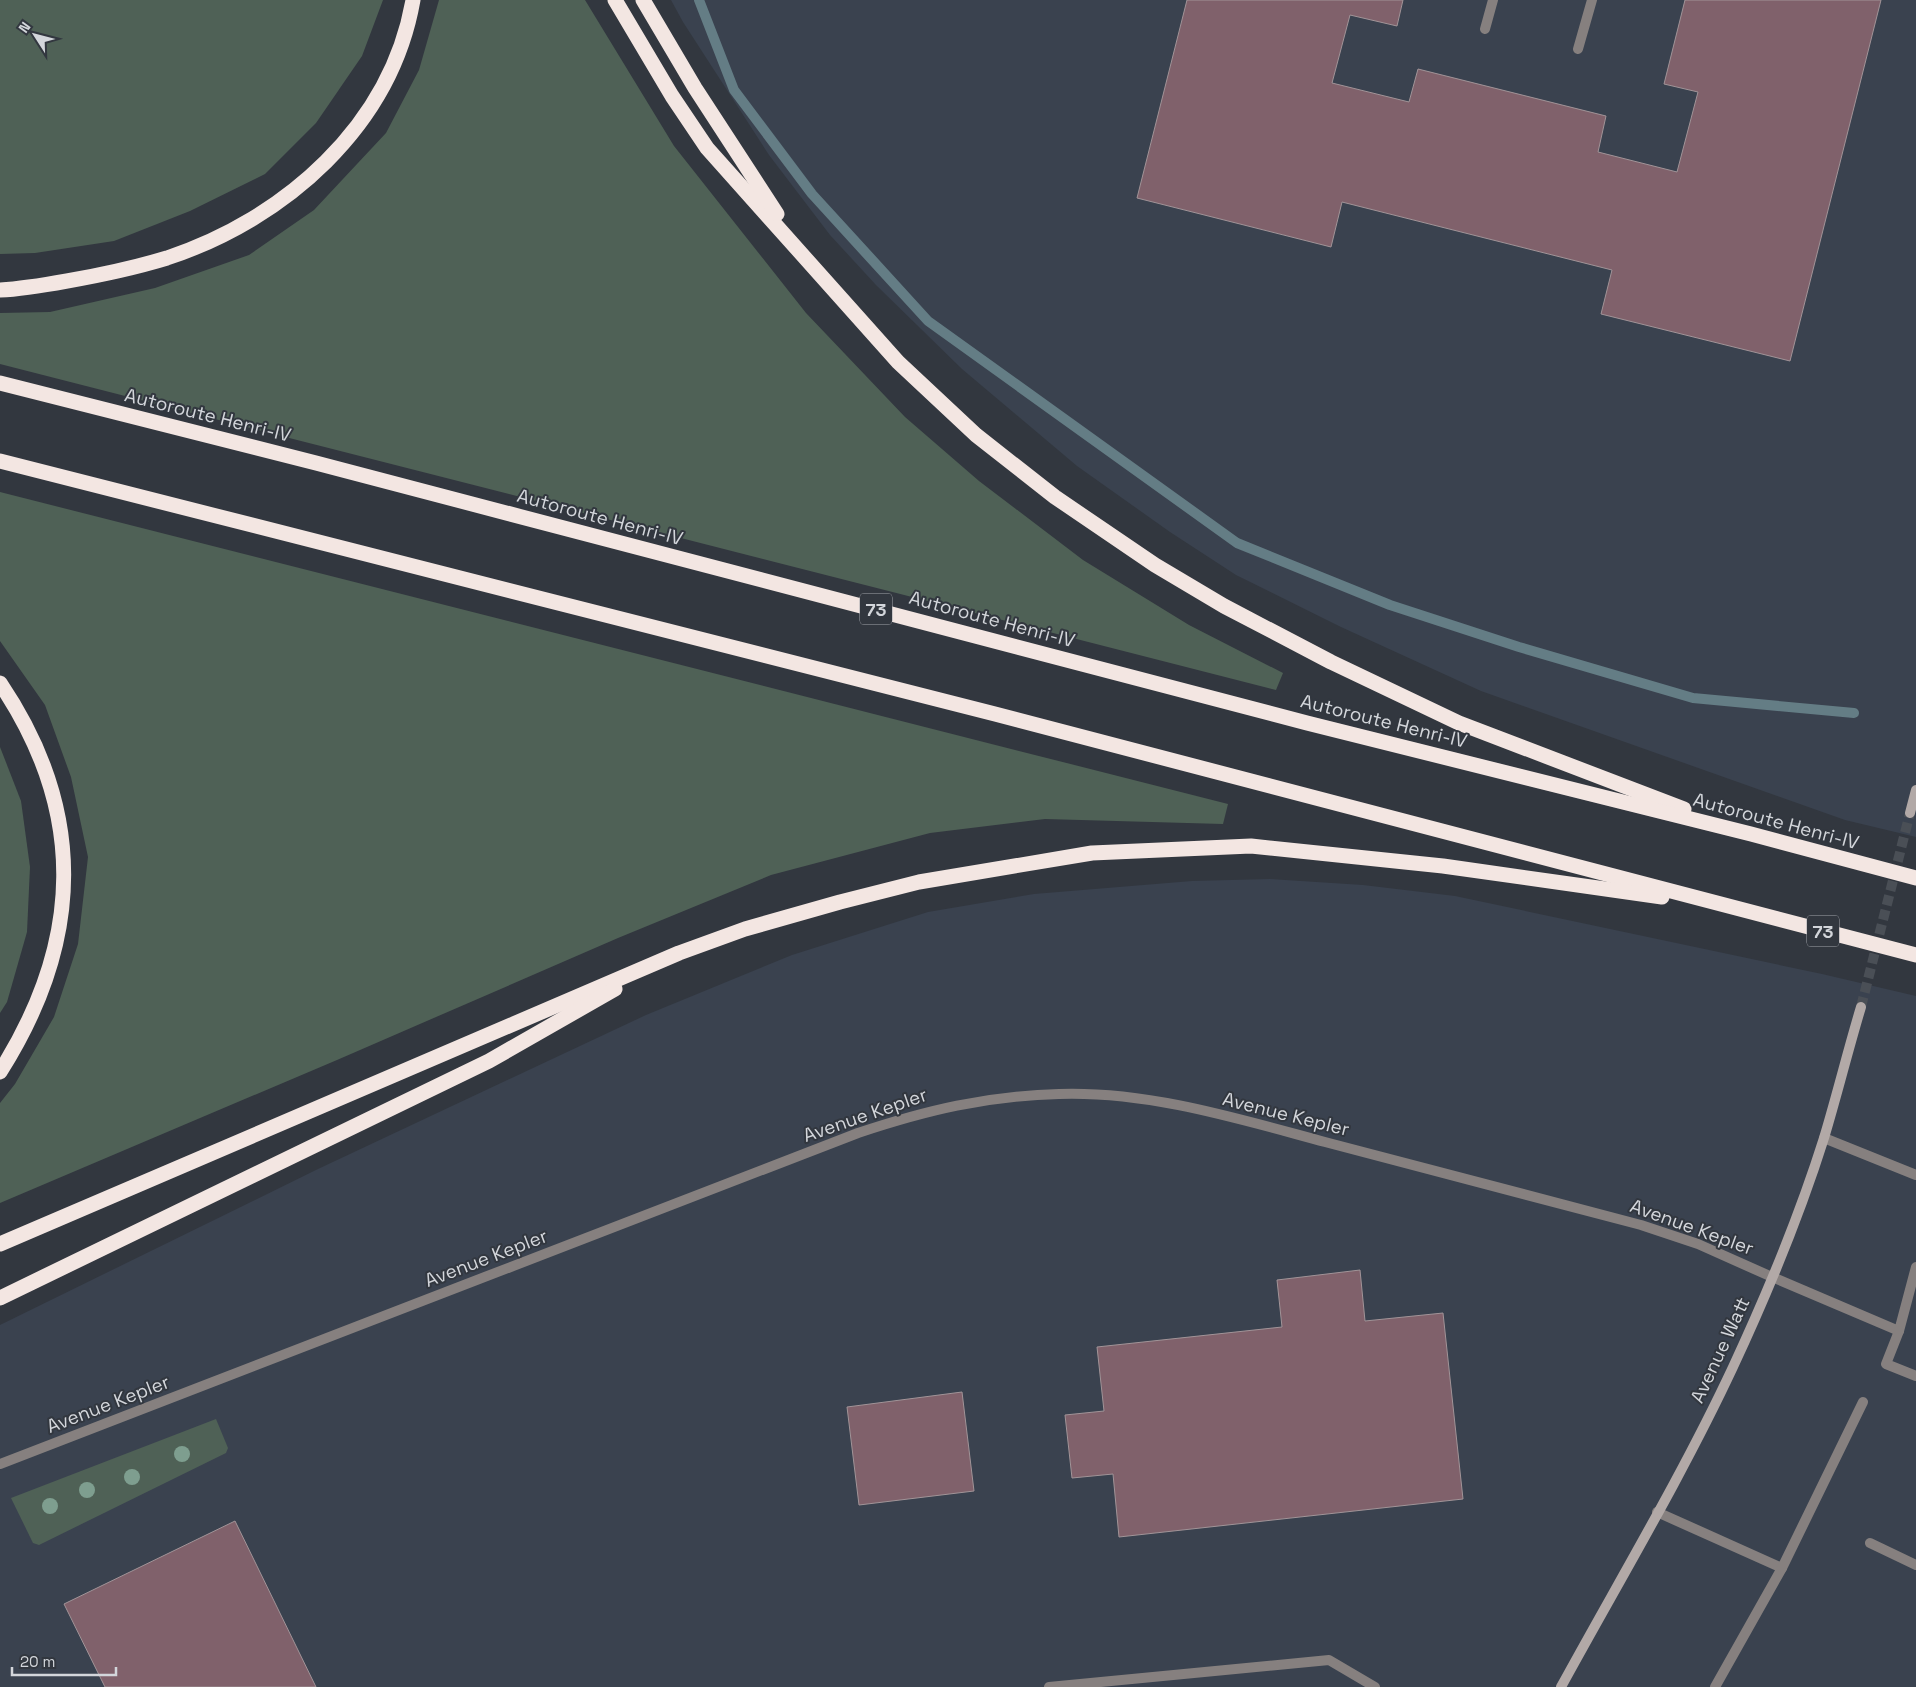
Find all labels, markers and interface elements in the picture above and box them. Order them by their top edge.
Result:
north arrow [10,10,60,60]
text: N [14,18,35,36]
street label: Autoroute Henri-IV [122,382,294,448]
street label: Autoroute Henri-IV [514,483,686,551]
street label: Autoroute Henri-IV [906,585,1078,653]
road number: 73 [860,594,892,624]
street label: Autoroute Henri-IV [1298,688,1470,754]
street label: Autoroute Henri-IV [1690,787,1862,855]
road number: 73 [1807,916,1839,946]
street label: Avenue Kepler [800,1082,930,1148]
street label: Avenue Kepler [1220,1086,1352,1142]
street label: Avenue Kepler [1627,1193,1757,1261]
street label: Avenue Kepler [421,1223,551,1293]
street label: Avenue Watt [1685,1293,1755,1407]
street label: Avenue Kepler [43,1369,173,1439]
scale bar [12,1644,116,1676]
text: 20 m [20,1652,55,1671]

